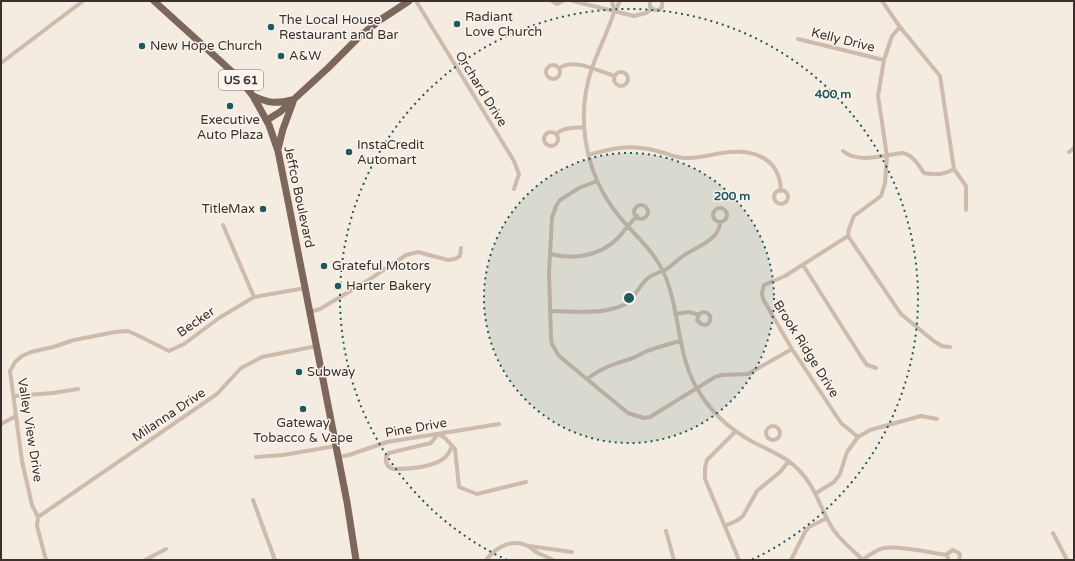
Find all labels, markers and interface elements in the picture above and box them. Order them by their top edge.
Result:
place label: Radiant Love Church [465,9,542,40]
place label: The Local House Restaurant and Bar [279,12,398,43]
marker: Radiant Love Church [452,19,462,29]
marker: The Local House Restaurant and Bar [266,22,276,32]
street label: Kelly Drive [810,24,876,56]
place label: New Hope Church [150,38,262,54]
marker: New Hope Church [137,41,147,51]
place label: A&W [289,48,321,64]
street label: Orchard Drive [451,48,511,130]
marker: A&W [276,51,286,61]
road number: US 61 [219,70,263,90]
text: 400 m [815,87,851,101]
marker: Executive Auto Plaza [225,101,235,111]
place label: Executive Auto Plaza [197,112,263,143]
place label: InstaCredit Automart [357,137,424,168]
street label: Jeffco Boulevard [280,145,318,249]
marker: InstaCredit Automart [344,147,354,157]
text: 200 m [714,189,750,203]
place label: TitleMax [202,201,255,217]
marker: TitleMax [258,204,268,214]
place label: Grateful Motors [332,258,430,274]
marker: Grateful Motors [319,261,329,271]
place label: Harter Bakery [346,278,431,294]
marker: Harter Bakery [333,281,343,291]
centre of rings [622,291,636,305]
street label: Brook Ridge Drive [770,297,842,401]
street label: Becker [174,303,218,341]
place label: Subway [307,364,355,380]
marker: Subway [294,367,304,377]
street label: Valley View Drive [14,377,46,483]
street label: Milanna Drive [129,385,209,445]
marker: Gateway Tobacco & Vape [298,404,308,414]
place label: Gateway Tobacco & Vape [253,415,353,446]
street label: Pine Drive [384,415,448,441]

